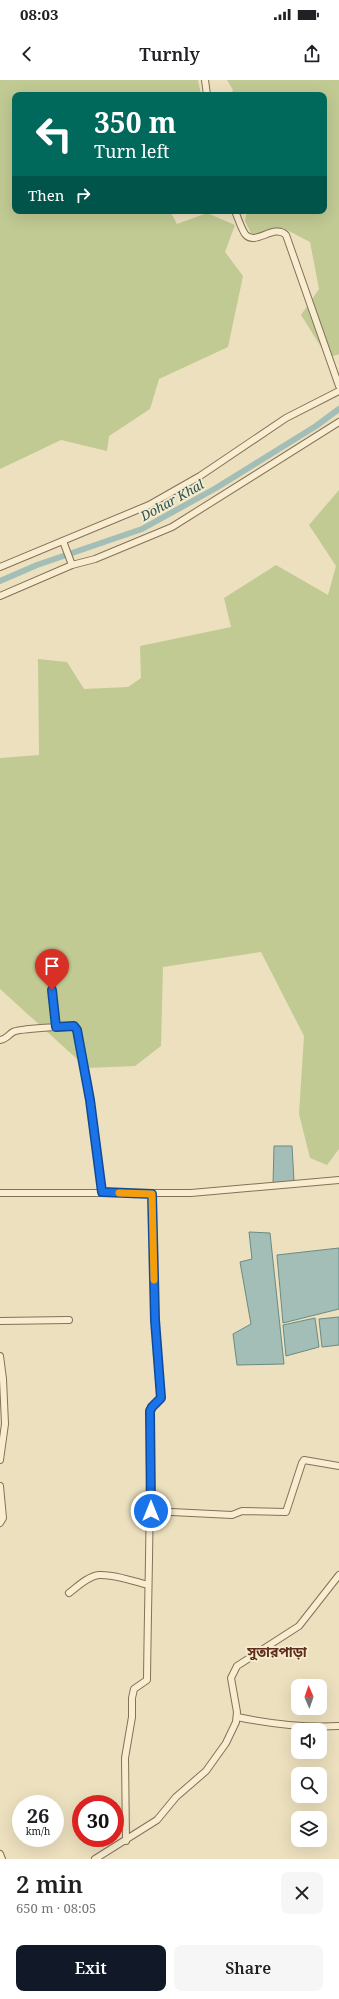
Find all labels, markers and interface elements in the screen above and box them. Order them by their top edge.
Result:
text: 08:03 [20,4,58,24]
text: Turnly [139,42,200,66]
icon: back [16,43,38,65]
icon: share [301,43,323,65]
text: 350 m [94,103,176,141]
icon: left [28,108,80,160]
text: Turn left [94,139,169,163]
icon: right [72,184,94,206]
text: Then [28,185,64,205]
water label: Dohar Khal [136,475,207,525]
pin [35,949,69,990]
icon: arrive [41,955,63,977]
position arrow [130,1490,172,1532]
district label: সুতারপাড়া [246,1642,308,1661]
north arrow [291,1679,327,1715]
map controls [291,1679,327,1847]
button: sound [291,1723,327,1759]
button: search [291,1767,327,1803]
speed limit sign: 30 [72,1795,124,1847]
text: 26 [27,1802,49,1829]
button: layers [291,1811,327,1847]
text: km/h [26,1824,50,1838]
text: 2 min [16,1867,83,1900]
button: close [281,1872,323,1914]
text: 650 m · 08:05 [16,1899,96,1917]
button: Exit [16,1945,166,1991]
button: Share [174,1945,323,1991]

